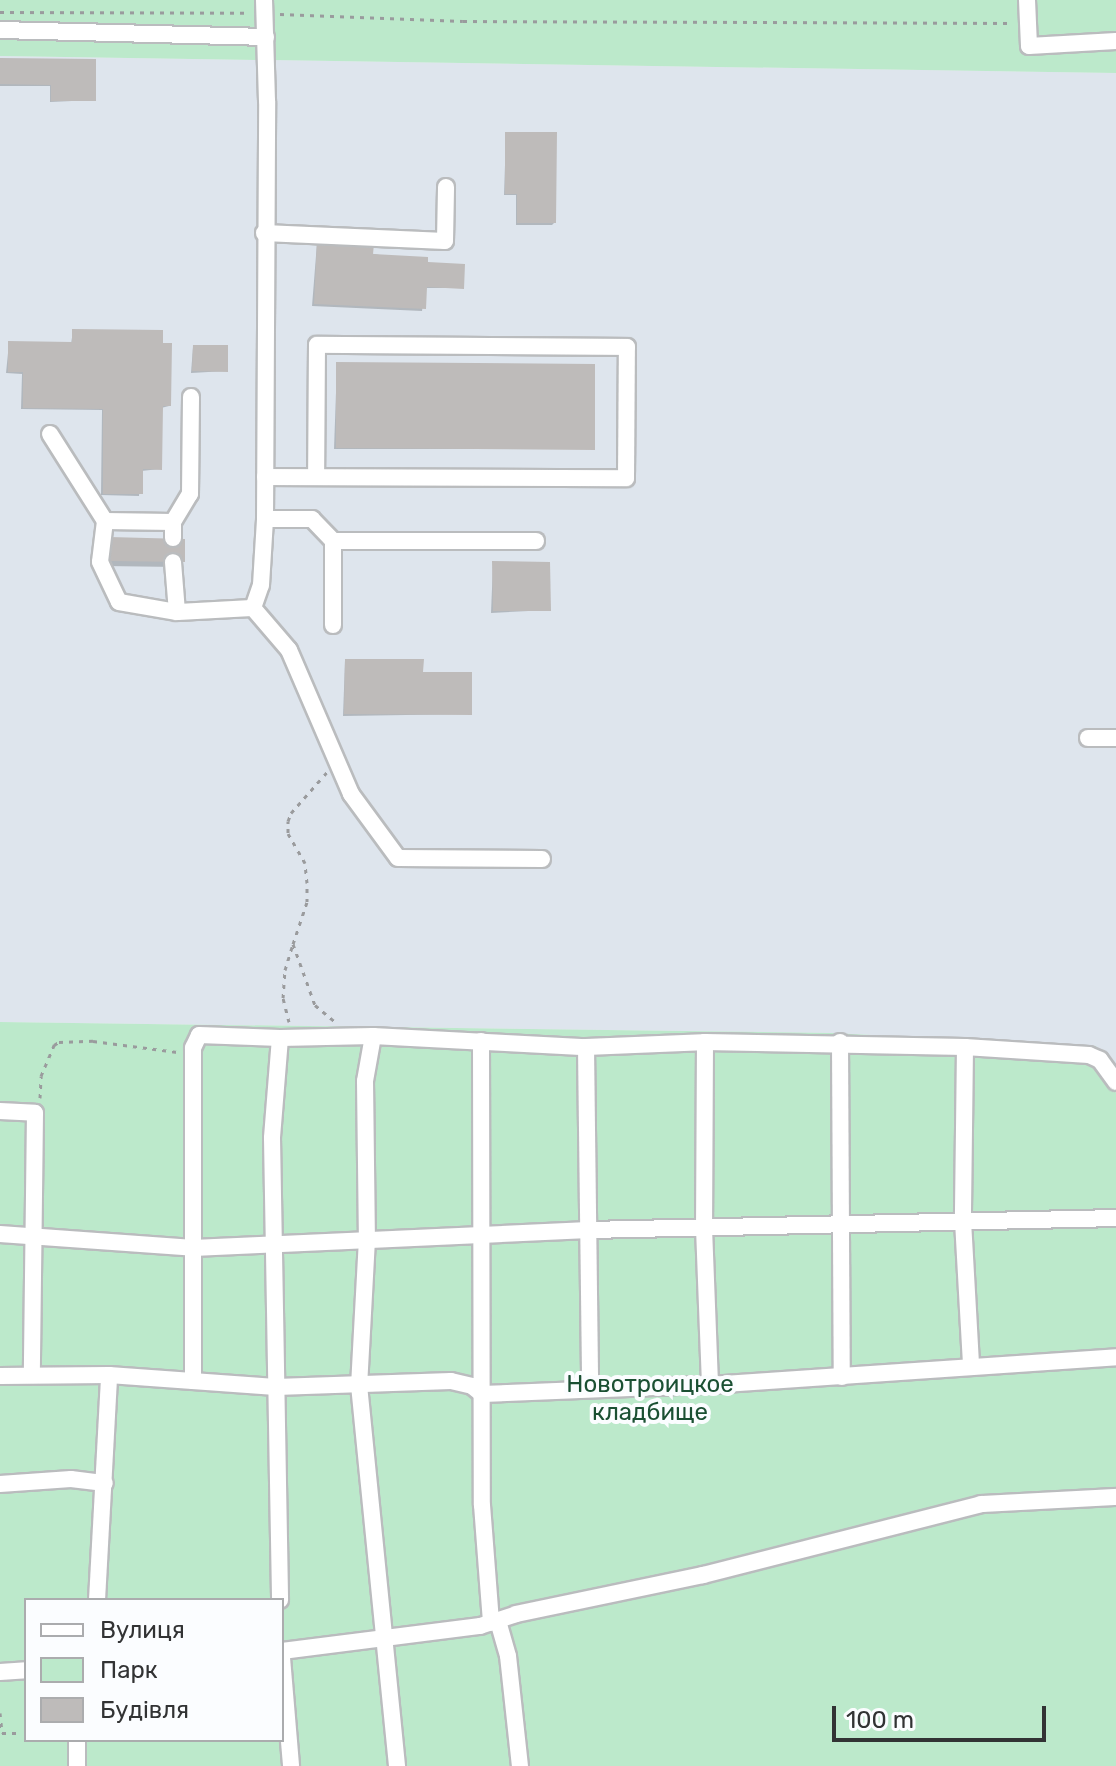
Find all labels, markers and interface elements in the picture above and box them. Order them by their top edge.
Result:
park label: Новотроицкое кладбище [566,1371,734,1427]
legend [24,1598,284,1742]
text: Вулиця [100,1616,185,1644]
text: Парк [100,1656,158,1684]
scale bar [836,1690,1050,1740]
text: Будівля [100,1696,189,1724]
text: 100 m [846,1706,914,1734]

